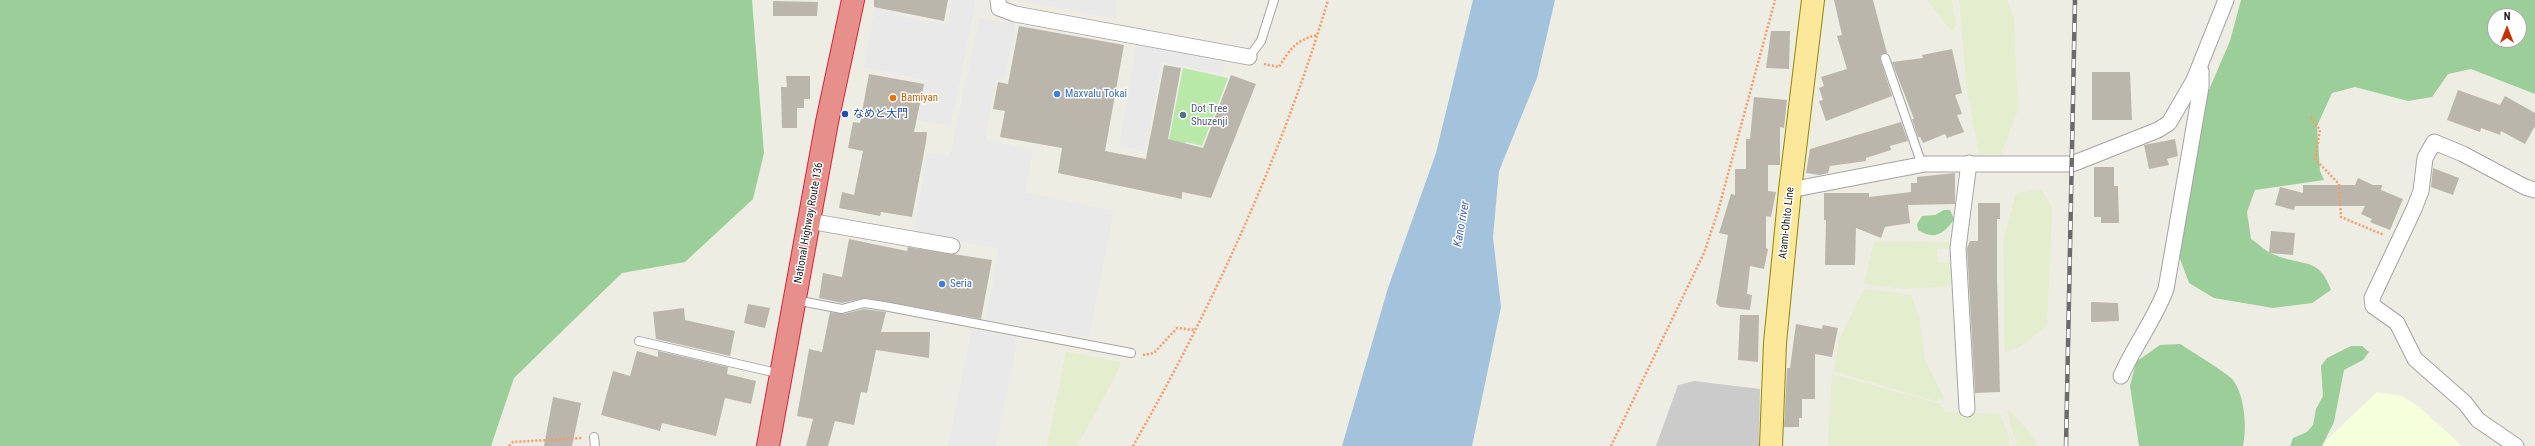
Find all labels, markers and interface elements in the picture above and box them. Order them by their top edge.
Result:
north arrow [2487,8,2527,48]
text: N [2504,10,2510,23]
place label: Maxvalu Tokai [1065,87,1127,101]
marker: Maxvalu Tokai [1052,89,1062,99]
place label: Bamiyan [901,91,938,105]
marker: Bamiyan [888,93,898,103]
place label: Dot Tree Shuzenji [1191,102,1228,128]
place label: なめど大門 [853,107,908,121]
marker: なめど大門 [840,109,850,119]
marker: Dot Tree Shuzenji [1178,110,1188,120]
street label: National Highway Route 136 [792,162,826,284]
street label: Atami-Ohito Line [1777,186,1797,260]
water label: Kano river [1451,200,1473,248]
place label: Seria [950,277,972,291]
marker: Seria [937,279,947,289]

